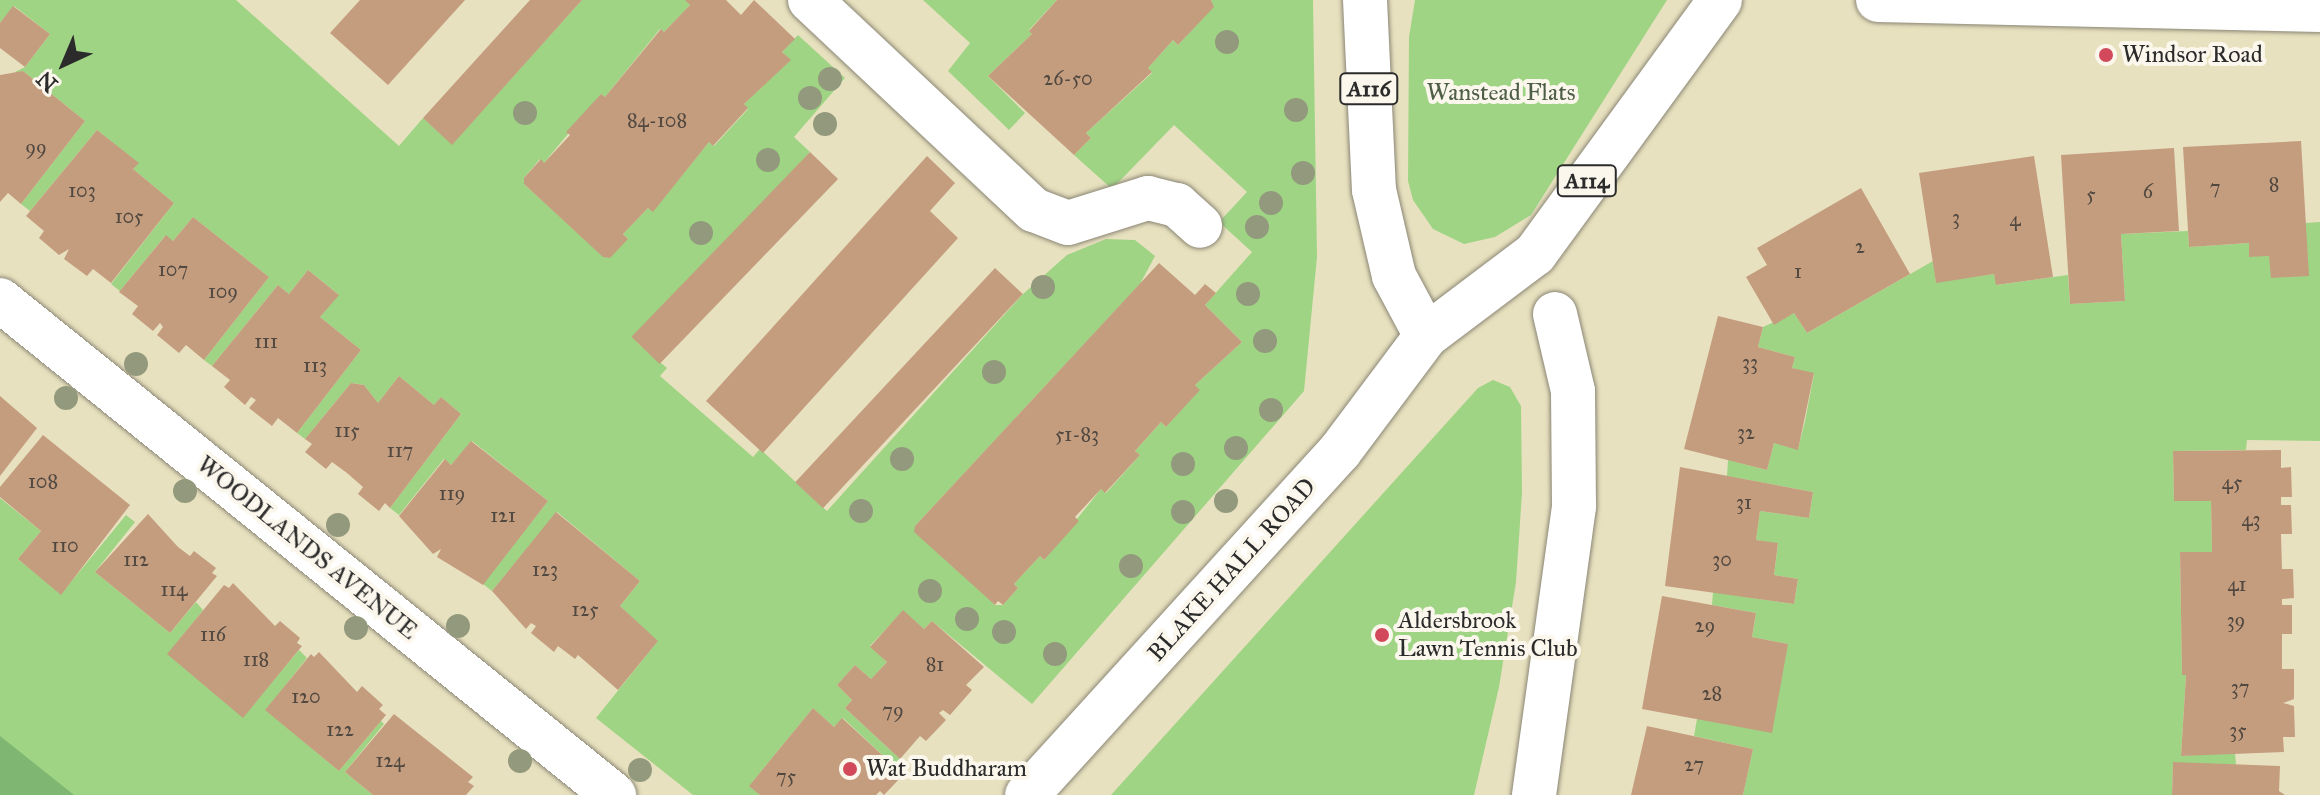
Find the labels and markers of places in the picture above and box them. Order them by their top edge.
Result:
place label: Windsor Road [2122,41,2263,69]
marker: Windsor Road [2097,46,2115,64]
place label: Aldersbrook Lawn Tennis Club [1398,607,1578,663]
marker: Aldersbrook Lawn Tennis Club [1373,626,1391,644]
place label: Wat Buddharam [866,755,1027,783]
marker: Wat Buddharam [841,760,859,778]

